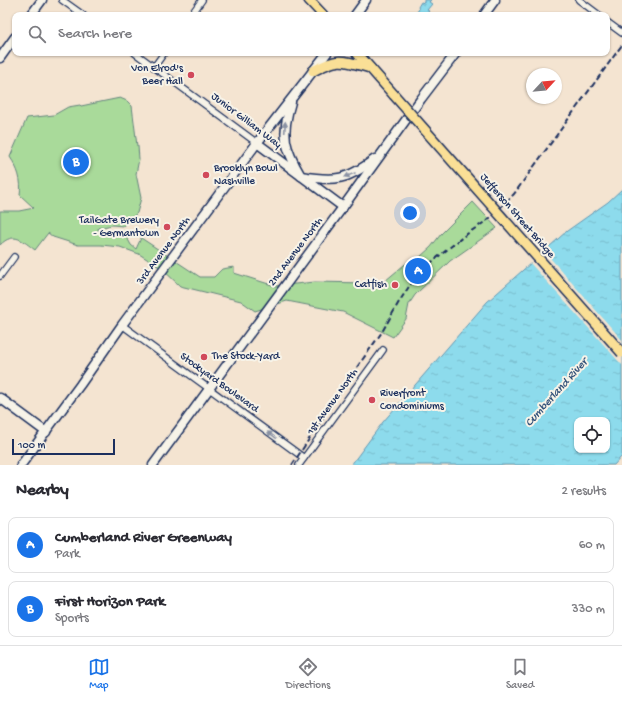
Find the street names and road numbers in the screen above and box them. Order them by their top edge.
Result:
street label: Junior Gilliam Way [209,91,284,152]
street label: Jefferson Street Bridge [477,171,558,261]
street label: 3rd Avenue North [134,215,193,288]
street label: 2nd Avenue North [266,215,326,289]
street label: Stockyard Boulevard [177,350,262,416]
street label: 1st Avenue North [304,367,361,438]

